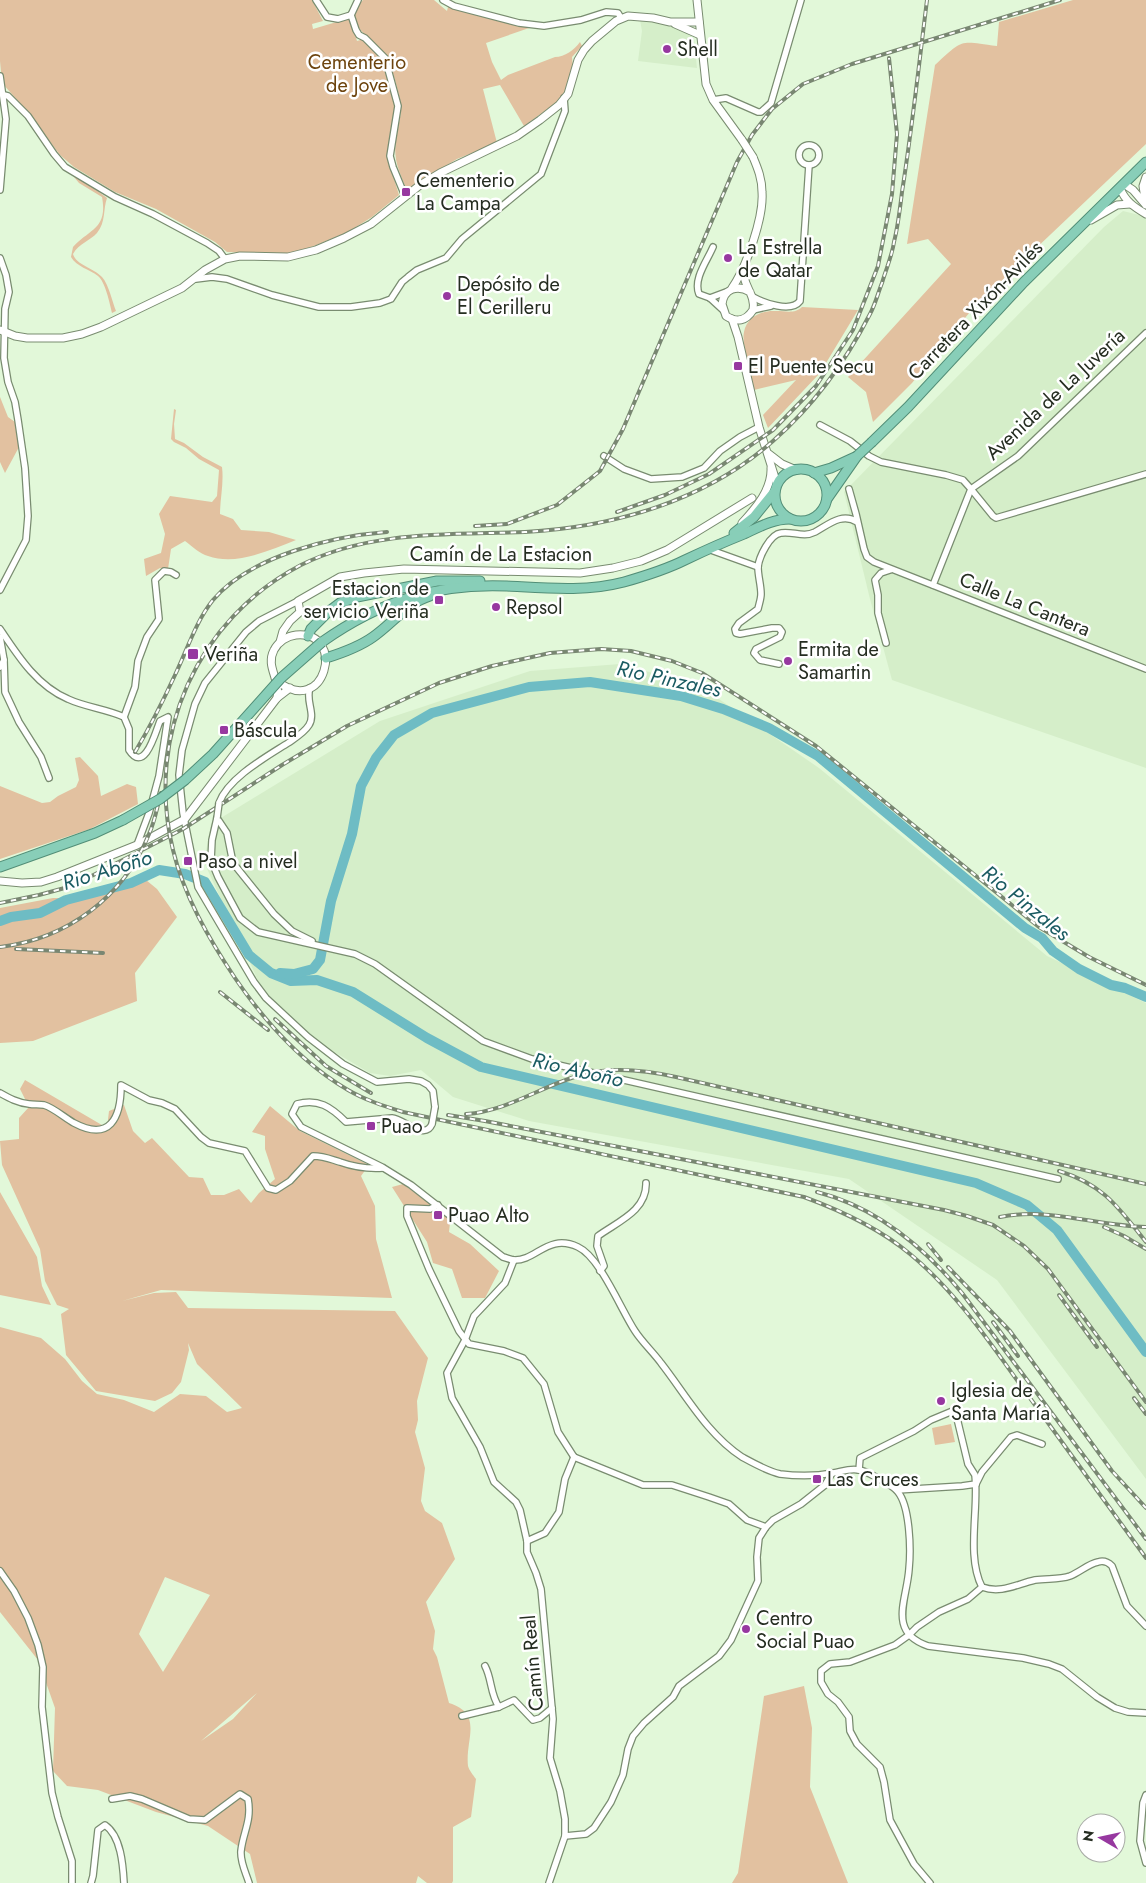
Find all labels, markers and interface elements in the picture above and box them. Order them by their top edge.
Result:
place label: Shell [677,35,718,64]
marker: Shell [661,43,673,55]
park label: Cementerio de Jove [308,48,406,100]
place label: Cementerio La Campa [416,166,515,218]
marker: Cementerio La Campa [400,186,412,198]
place label: La Estrella de Qatar [738,233,822,285]
street label: Carretera Xixón-Avilés [901,234,1050,387]
marker: La Estrella de Qatar [722,252,734,264]
place label: Depósito de El Cerilleru [457,270,560,322]
marker: Depósito de El Cerilleru [441,290,453,302]
street label: Avenida de La Juvería [979,322,1132,467]
place label: El Puente Secu [748,352,874,381]
marker: El Puente Secu [732,360,744,372]
street label: Camín de La Estacion [410,540,592,569]
street label: Calle La Cantera [955,565,1095,644]
place label: Estacion de servicio Veriña [303,574,429,626]
place label: Repsol [506,593,562,622]
marker: Estacion de servicio Veriña [433,594,445,606]
marker: Repsol [490,601,502,613]
place label: Ermita de Samartin [798,635,879,687]
place label: Veriña [204,640,258,669]
marker: Veriña [186,647,200,661]
water label: Rio Pinzales [614,653,725,705]
marker: Ermita de Samartin [782,655,794,667]
place label: Báscula [234,716,297,745]
marker: Báscula [218,724,230,736]
water label: Rio Aboño [59,842,155,898]
place label: Paso a nivel [198,847,298,876]
marker: Paso a nivel [182,855,194,867]
water label: Rio Pinzales [975,858,1077,948]
water label: Rio Aboño [530,1045,626,1095]
place label: Puao [381,1112,423,1141]
marker: Puao [365,1120,377,1132]
place label: Puao Alto [448,1201,529,1230]
marker: Puao Alto [432,1209,444,1221]
place label: Iglesia de Santa María [951,1376,1050,1428]
marker: Iglesia de Santa María [935,1395,947,1407]
place label: Las Cruces [827,1465,919,1494]
marker: Las Cruces [811,1473,823,1485]
place label: Centro Social Puao [756,1604,855,1656]
street label: Camín Real [514,1614,551,1712]
marker: Centro Social Puao [740,1623,752,1635]
north arrow [1076,1813,1126,1863]
text: N [1077,1829,1099,1843]

